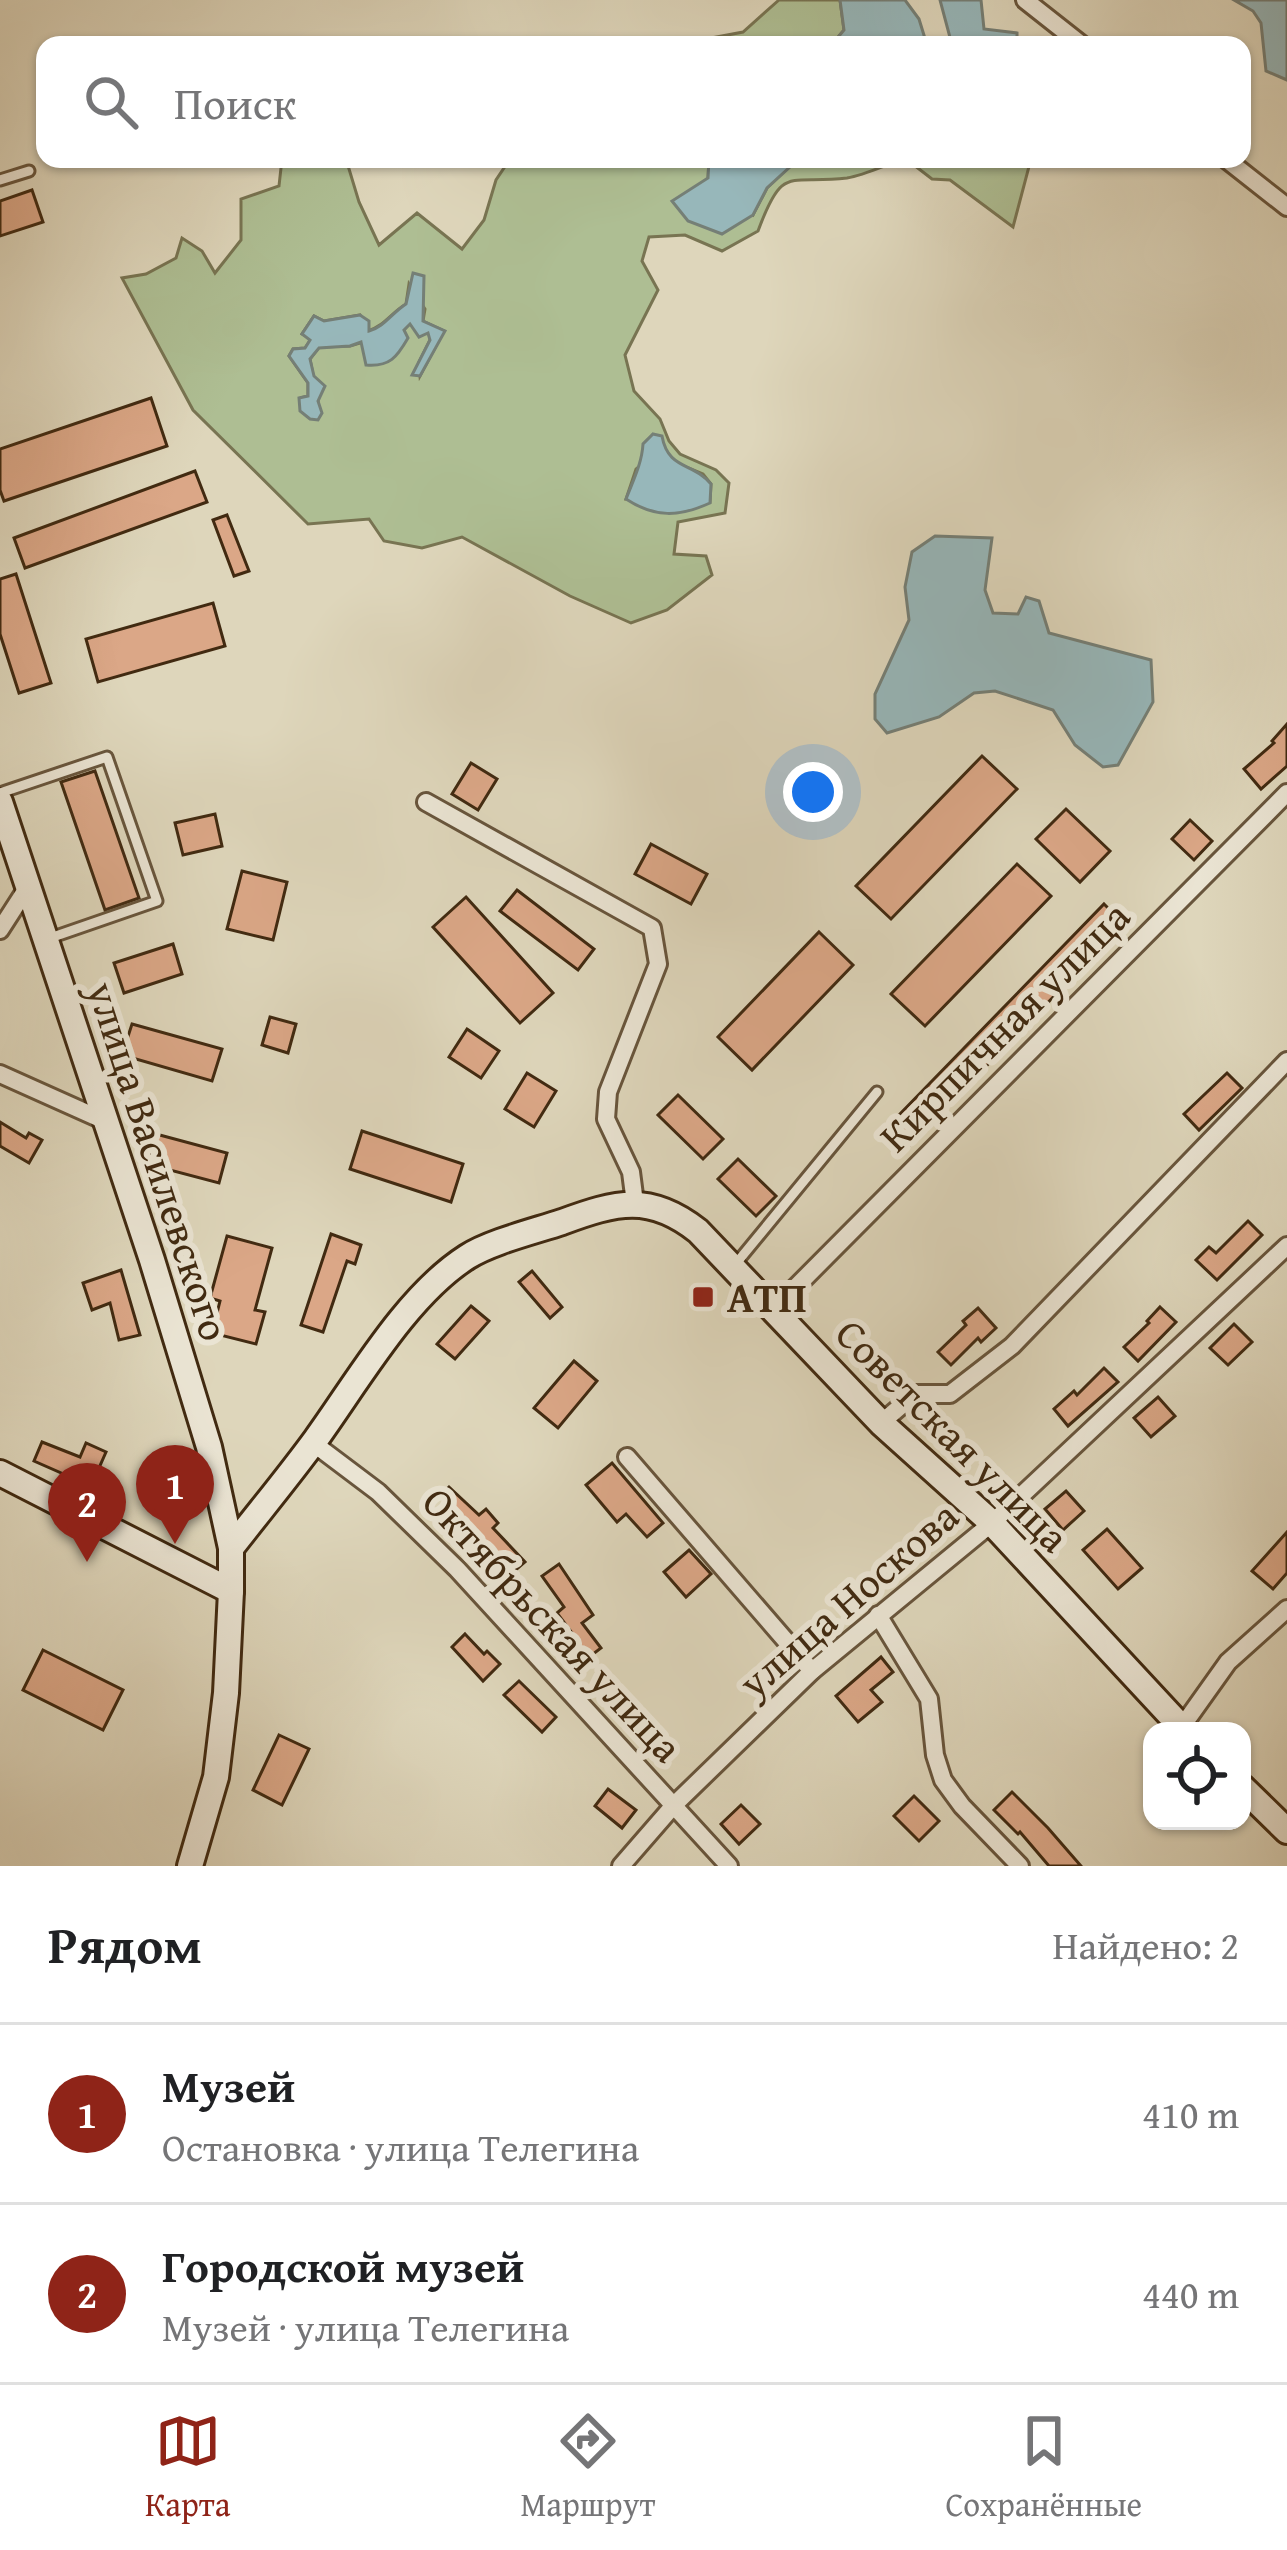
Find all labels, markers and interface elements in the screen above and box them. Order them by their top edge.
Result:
search box [36,36,1251,168]
icon: search [78,69,144,135]
text: Поиск [174,70,296,135]
your location [783,762,843,822]
street label: Кирпичная улица [864,886,1143,1165]
street label: улица Василевского [72,972,246,1348]
place label: АТП [727,1266,807,1327]
marker: АТП [690,1284,716,1310]
street label: Советская улица [822,1304,1084,1566]
pin: 1 [136,1445,214,1544]
pin: 2 [48,1463,126,1562]
street label: Октябрьская улица [409,1472,698,1775]
street label: улица Носкова [723,1486,971,1712]
map controls [1143,1722,1251,1830]
button: locate [1143,1722,1251,1830]
text: Рядом [48,1907,202,1982]
text: Найдено: 2 [1052,1916,1239,1973]
text: Музей [162,2053,295,2118]
text: 1 [77,2085,97,2142]
text: 410 m [1142,2085,1239,2142]
text: Остановка · улица Телегина [162,2118,639,2175]
text: Городской музей [162,2233,524,2298]
text: 2 [77,2265,97,2322]
text: 440 m [1142,2265,1239,2322]
text: Музей · улица Телегина [162,2298,569,2355]
tab: Карта [145,2408,230,2528]
tab: Маршрут [520,2408,655,2528]
tab: Сохранённые [945,2408,1142,2528]

